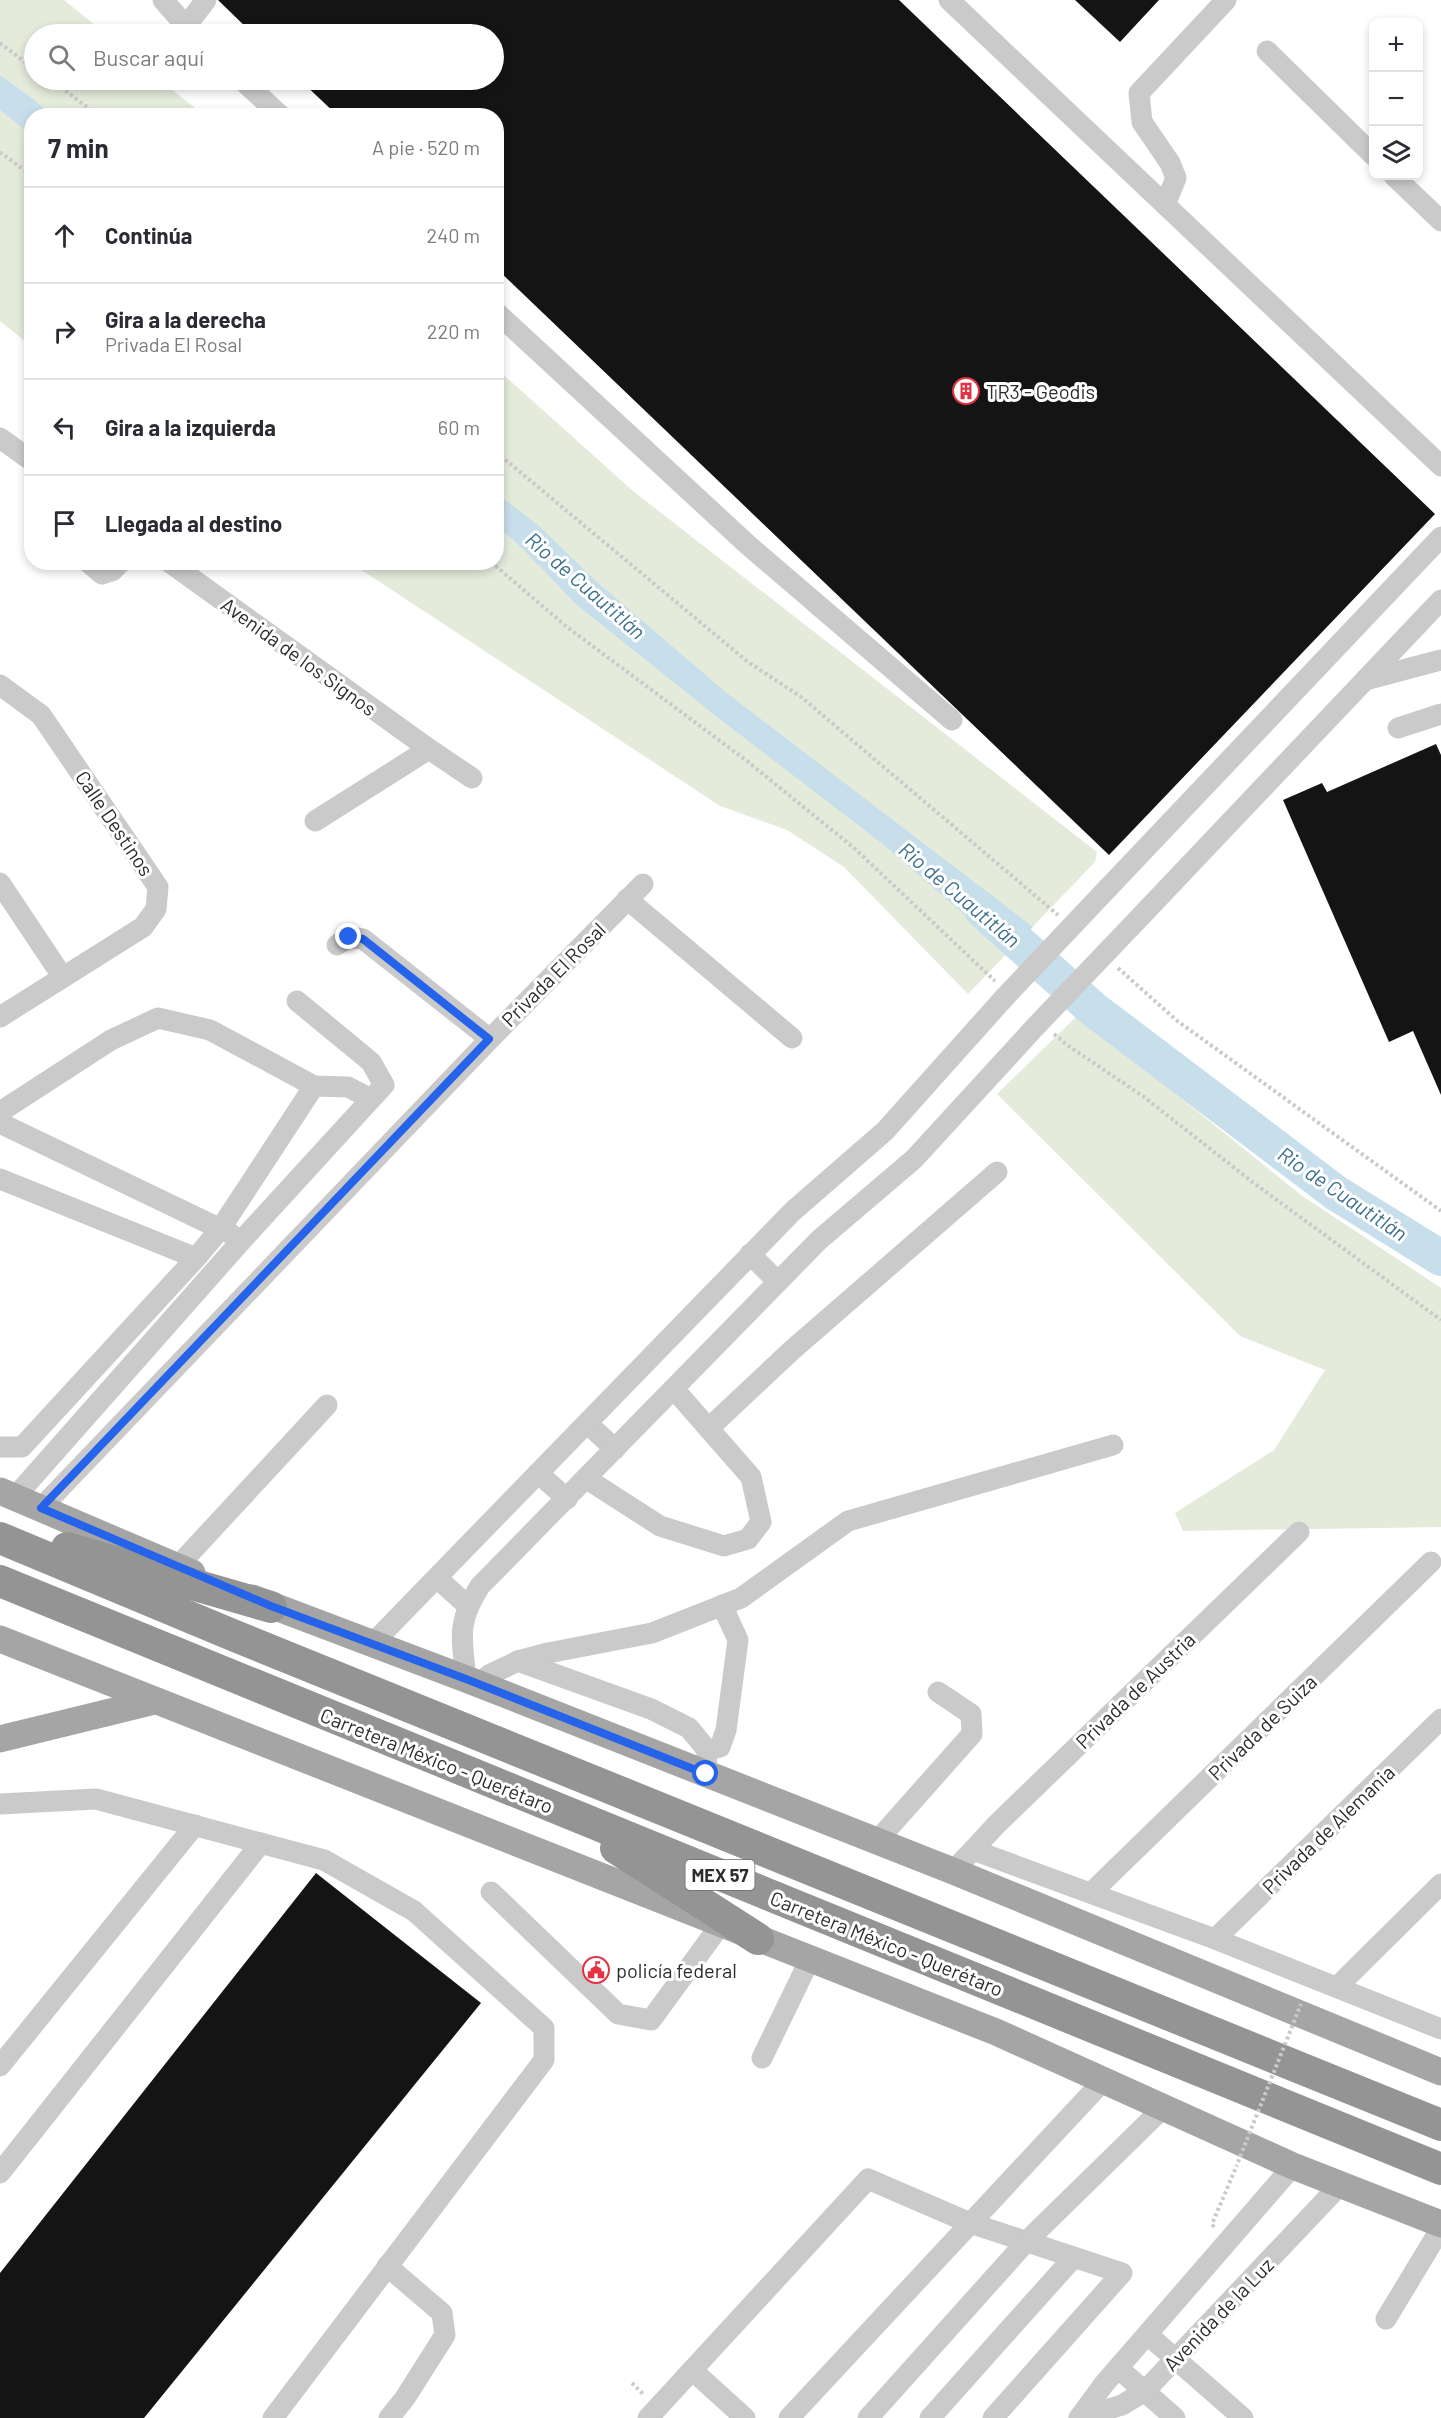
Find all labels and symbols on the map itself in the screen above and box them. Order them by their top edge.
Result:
building icon: TR3 - Geodis [951,376,981,406]
place label: TR3 - Geodis [986,379,1095,403]
water label: Rio de Cuautitlán [521,526,651,644]
street label: Avenida de los Signos [217,592,381,720]
street label: Calle Destinos [71,766,159,880]
water label: Rio de Cuautitlán [894,836,1026,952]
street label: Privada El Rosal [496,917,610,1031]
route end [335,923,361,949]
water label: Rio de Cuautitlán [1274,1141,1412,1245]
street label: Privada de Austria [1070,1627,1200,1753]
street label: Privada de Suiza [1203,1669,1321,1785]
street label: Carretera México - Querétaro [317,1702,557,1818]
route start [692,1760,718,1786]
street label: Privada de Alemania [1257,1760,1399,1898]
road number: MEX 57 [686,1860,754,1890]
street label: Carretera México - Querétaro [767,1885,1007,2001]
public building icon: policía federal [581,1955,611,1985]
place label: policía federal [616,1958,737,1982]
street label: Avenida de la Luz [1158,2252,1278,2375]

